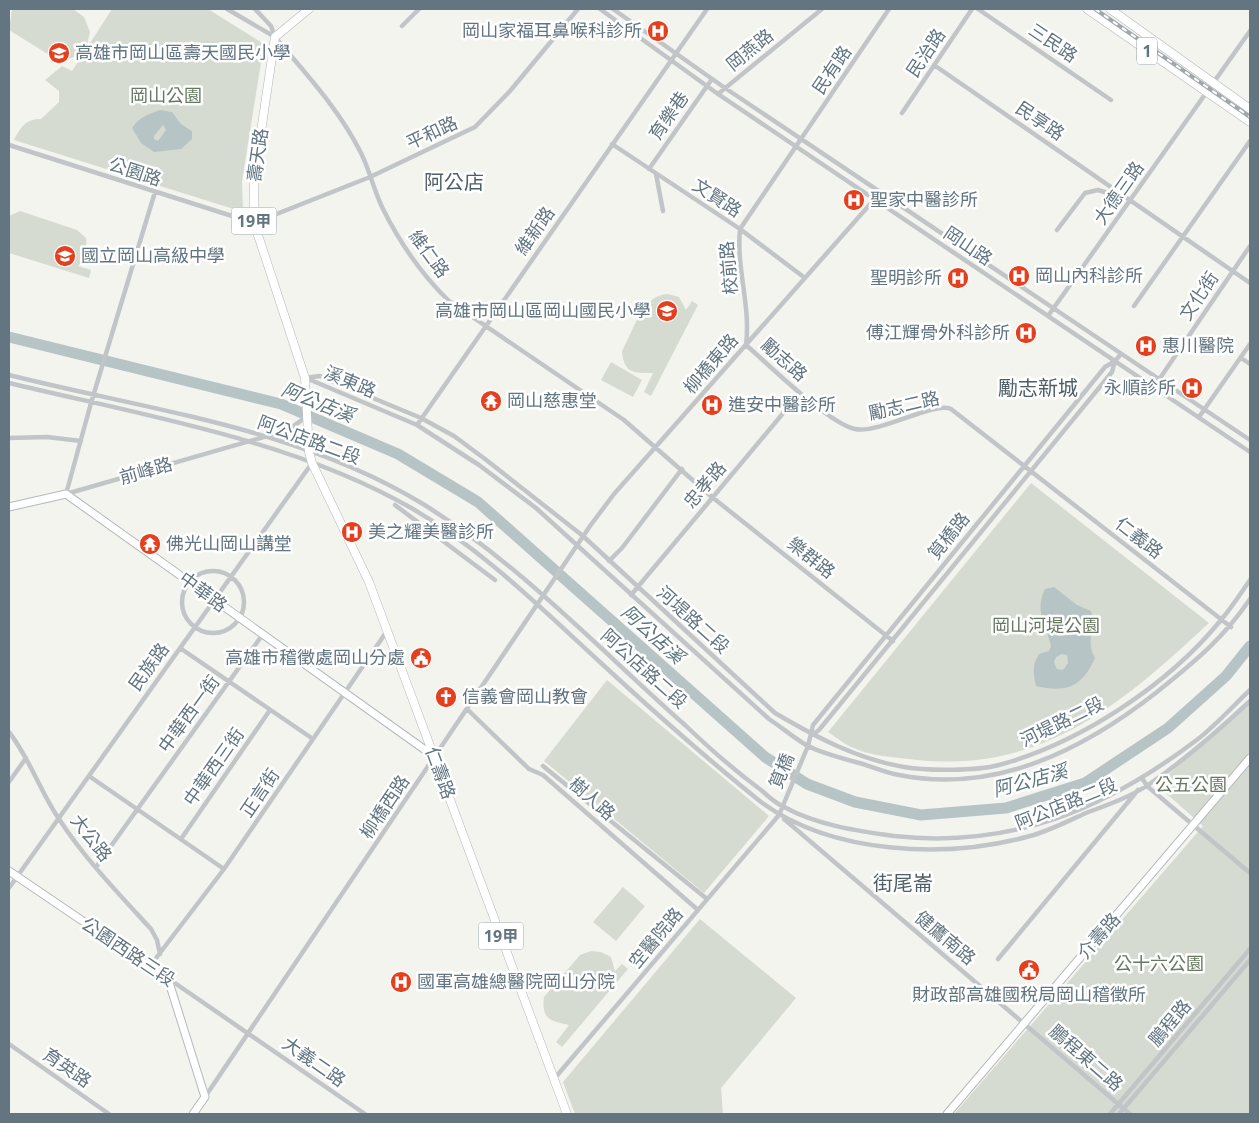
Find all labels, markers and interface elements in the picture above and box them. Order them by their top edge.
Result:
street label: 三民路 [1024,17,1083,67]
place label: 岡山家福耳鼻喉科診所 [462,18,642,42]
hospital icon: 岡山家福耳鼻喉科診所 [646,19,670,43]
street label: 岡燕路 [721,23,778,76]
street label: 民治路 [900,23,950,82]
road number: 1 [1137,37,1157,64]
place label: 高雄市岡山區壽天國民小學 [75,40,291,64]
street label: 民有路 [806,40,856,99]
school or university icon: 高雄市岡山區壽天國民小學 [47,41,71,65]
park label: 岡山公園 [130,83,202,107]
street label: 育樂巷 [643,86,693,144]
street label: 民享路 [1011,95,1070,145]
street label: 平和路 [402,110,461,154]
street label: 壽天路 [241,126,273,183]
street label: 公園路 [106,151,165,191]
street label: 大德三路 [1088,156,1149,229]
district label: 阿公店 [424,168,484,195]
street label: 文賢路 [688,172,747,222]
place label: 聖家中醫診所 [870,187,978,211]
hospital icon: 聖家中醫診所 [842,188,866,212]
street label: 維新路 [509,201,559,259]
road number: 19甲 [232,208,276,235]
street label: 岡山路 [939,220,998,270]
street label: 維仁路 [404,225,455,282]
street label: 校前路 [714,240,742,296]
place label: 國立岡山高級中學 [81,243,225,267]
school or university icon: 國立岡山高級中學 [53,244,77,268]
place label: 岡山內科診所 [1035,263,1143,287]
hospital icon: 岡山內科診所 [1007,264,1031,288]
place label: 聖明診所 [870,265,942,289]
hospital icon: 聖明診所 [946,266,970,290]
street label: 文化街 [1173,266,1223,325]
place label: 高雄市岡山區岡山國民小學 [435,298,651,322]
school or university icon: 高雄市岡山區岡山國民小學 [655,299,679,323]
place label: 傅江輝骨外科診所 [866,320,1010,344]
hospital icon: 傅江輝骨外科診所 [1014,321,1038,345]
street label: 柳橋東路 [678,328,743,398]
street label: 勵志路 [756,332,813,386]
place label: 惠川醫院 [1162,333,1234,357]
hospital icon: 惠川醫院 [1134,334,1158,358]
street label: 溪東路 [321,359,380,403]
district label: 勵志新城 [998,374,1078,401]
place label: 永順診所 [1104,375,1176,399]
water label: 阿公店溪 [278,376,361,429]
hospital icon: 永順診所 [1180,376,1204,400]
street label: 勵志二路 [866,385,942,425]
place label: 岡山慈惠堂 [507,388,597,412]
temple icon: 岡山慈惠堂 [479,389,503,413]
place label: 進安中醫診所 [728,392,836,416]
hospital icon: 進安中醫診所 [700,393,724,417]
street label: 阿公店路二段 [254,409,364,469]
street label: 前峰路 [116,451,175,489]
street label: 忠孝路 [678,456,731,513]
street label: 筧橋路 [922,507,975,564]
street label: 仁義路 [1111,511,1168,563]
place label: 美之耀美醫診所 [368,519,494,543]
hospital icon: 美之耀美醫診所 [340,520,364,544]
place label: 佛光山岡山講堂 [166,531,292,555]
street label: 樂群路 [783,531,840,583]
temple icon: 佛光山岡山講堂 [138,532,162,556]
street label: 中華路 [175,566,232,617]
street label: 河堤路二段 [652,580,735,658]
water label: 阿公店溪 [616,599,692,671]
park label: 岡山河堤公園 [992,613,1100,637]
street label: 阿公店路二段 [597,623,693,713]
street label: 民族路 [123,638,174,695]
place label: 高雄市稽徵處岡山分處 [225,645,405,669]
public building icon: 高雄市稽徵處岡山分處 [409,646,433,670]
street label: 中華西一街 [152,670,224,757]
place label: 信義會岡山教會 [462,684,588,708]
church icon: 信義會岡山教會 [434,685,458,709]
street label: 河堤路二段 [1016,691,1107,752]
street label: 中華西三街 [178,723,249,810]
street label: 仁壽路 [420,743,461,802]
street label: 筧橋 [763,749,799,792]
water label: 阿公店溪 [990,757,1073,802]
street label: 正言街 [234,763,284,822]
street label: 柳橋西路 [354,770,414,843]
street label: 樹人路 [564,771,621,825]
street label: 阿公店路二段 [1011,772,1120,834]
park label: 公五公園 [1155,772,1227,796]
street label: 大公路 [66,809,118,866]
district label: 街尾崙 [873,869,933,896]
street label: 空醫院路 [623,902,688,973]
street label: 健鷹南路 [910,905,981,970]
street label: 介壽路 [1071,907,1125,964]
street label: 公園西路三段 [77,911,180,991]
road number: 19甲 [478,922,524,949]
park label: 公十六公園 [1114,951,1204,975]
public building icon: 財政部高雄國稅局岡山稽徵所 [1017,958,1041,982]
place label: 國軍高雄總醫院岡山分院 [417,969,615,993]
hospital icon: 國軍高雄總醫院岡山分院 [389,970,413,994]
place label: 財政部高雄國稅局岡山稽徵所 [912,982,1146,1006]
street label: 鵬程路 [1143,994,1196,1051]
street label: 鵬程東二路 [1045,1019,1128,1096]
street label: 大義二路 [278,1031,351,1092]
street label: 育英路 [39,1042,97,1092]

